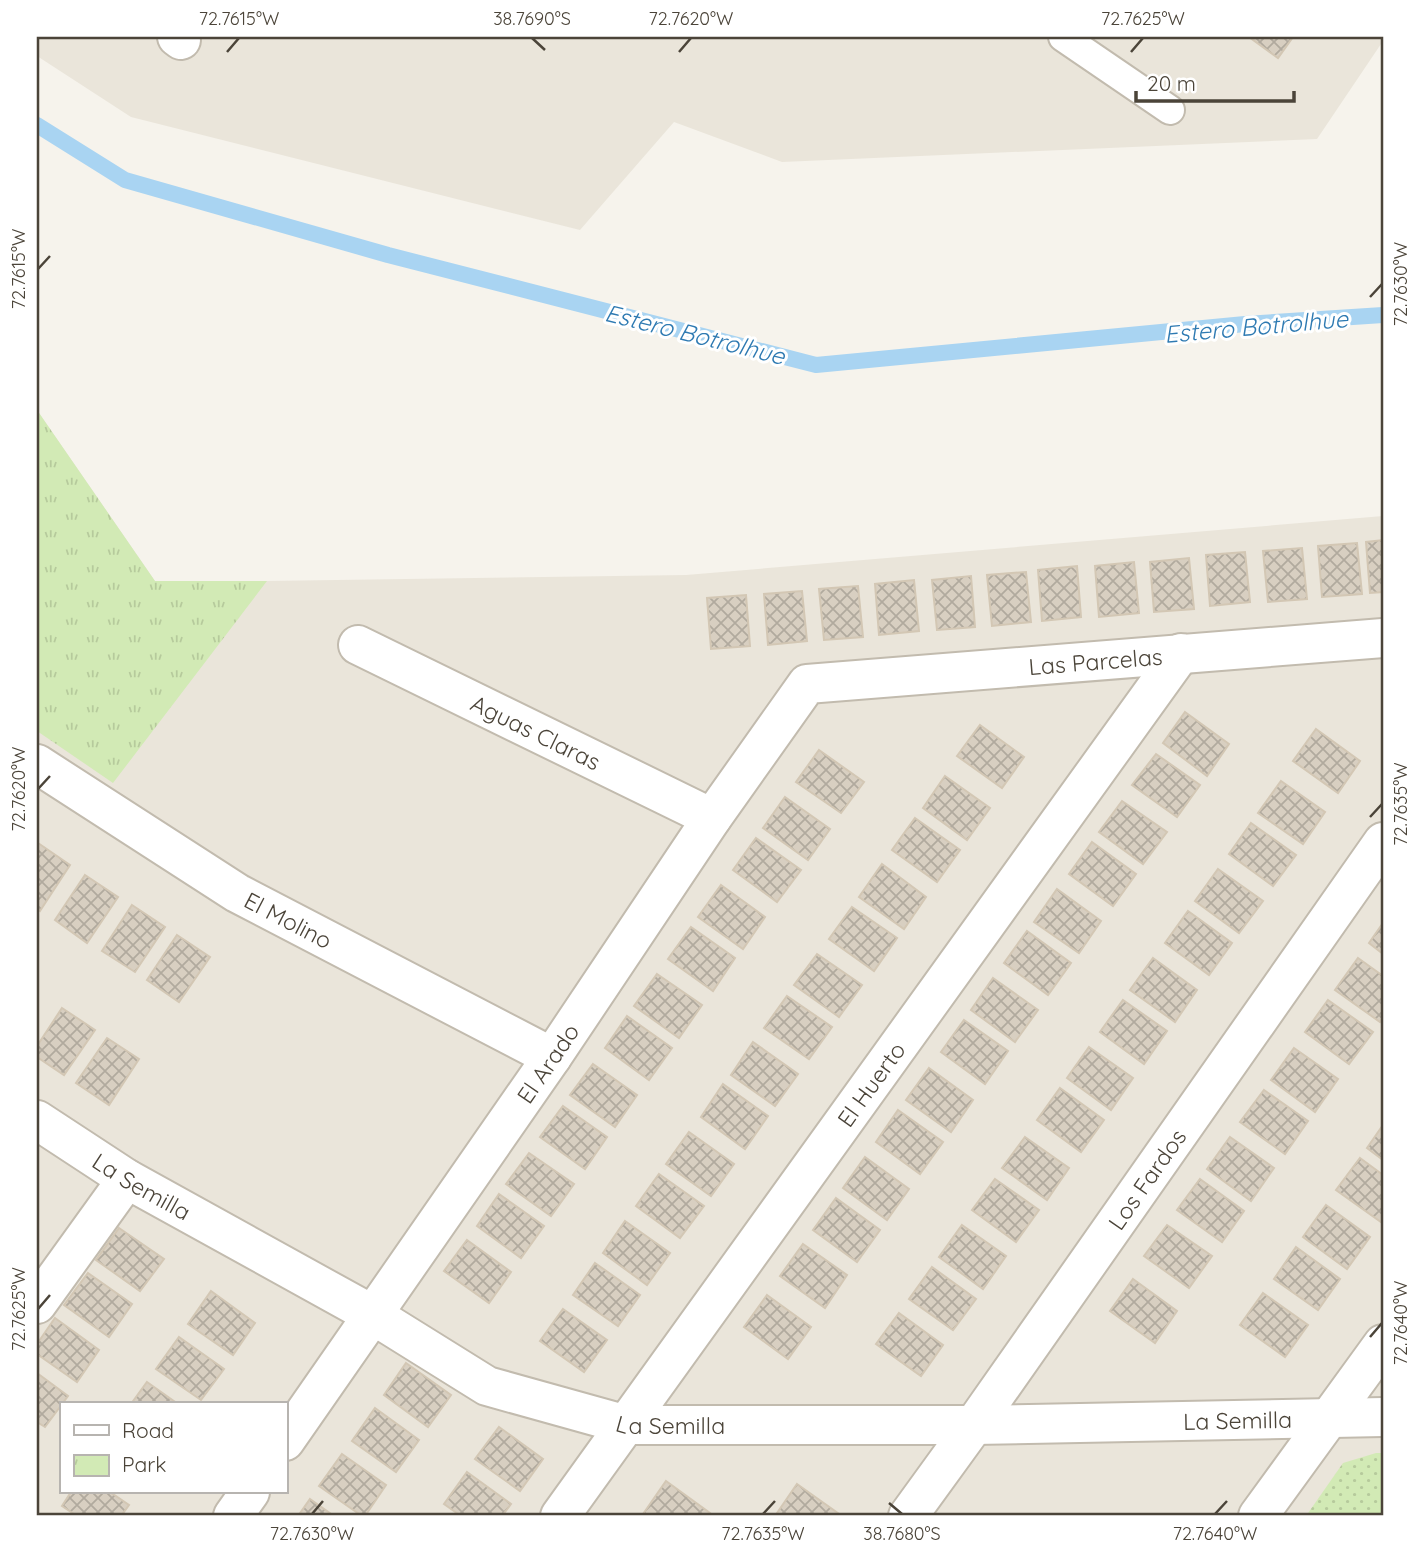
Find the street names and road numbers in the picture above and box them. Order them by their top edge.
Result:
street label: Las Parcelas [1027,641,1164,681]
street label: Aguas Claras [466,688,606,776]
street label: El Molino [240,885,337,955]
street label: El Arado [510,1018,585,1109]
street label: El Huerto [830,1036,911,1132]
street label: Los Fardos [1101,1123,1192,1235]
street label: La Semilla [87,1146,196,1226]
street label: La Semilla [1183,1404,1292,1435]
street label: La Semilla [613,1408,725,1440]

